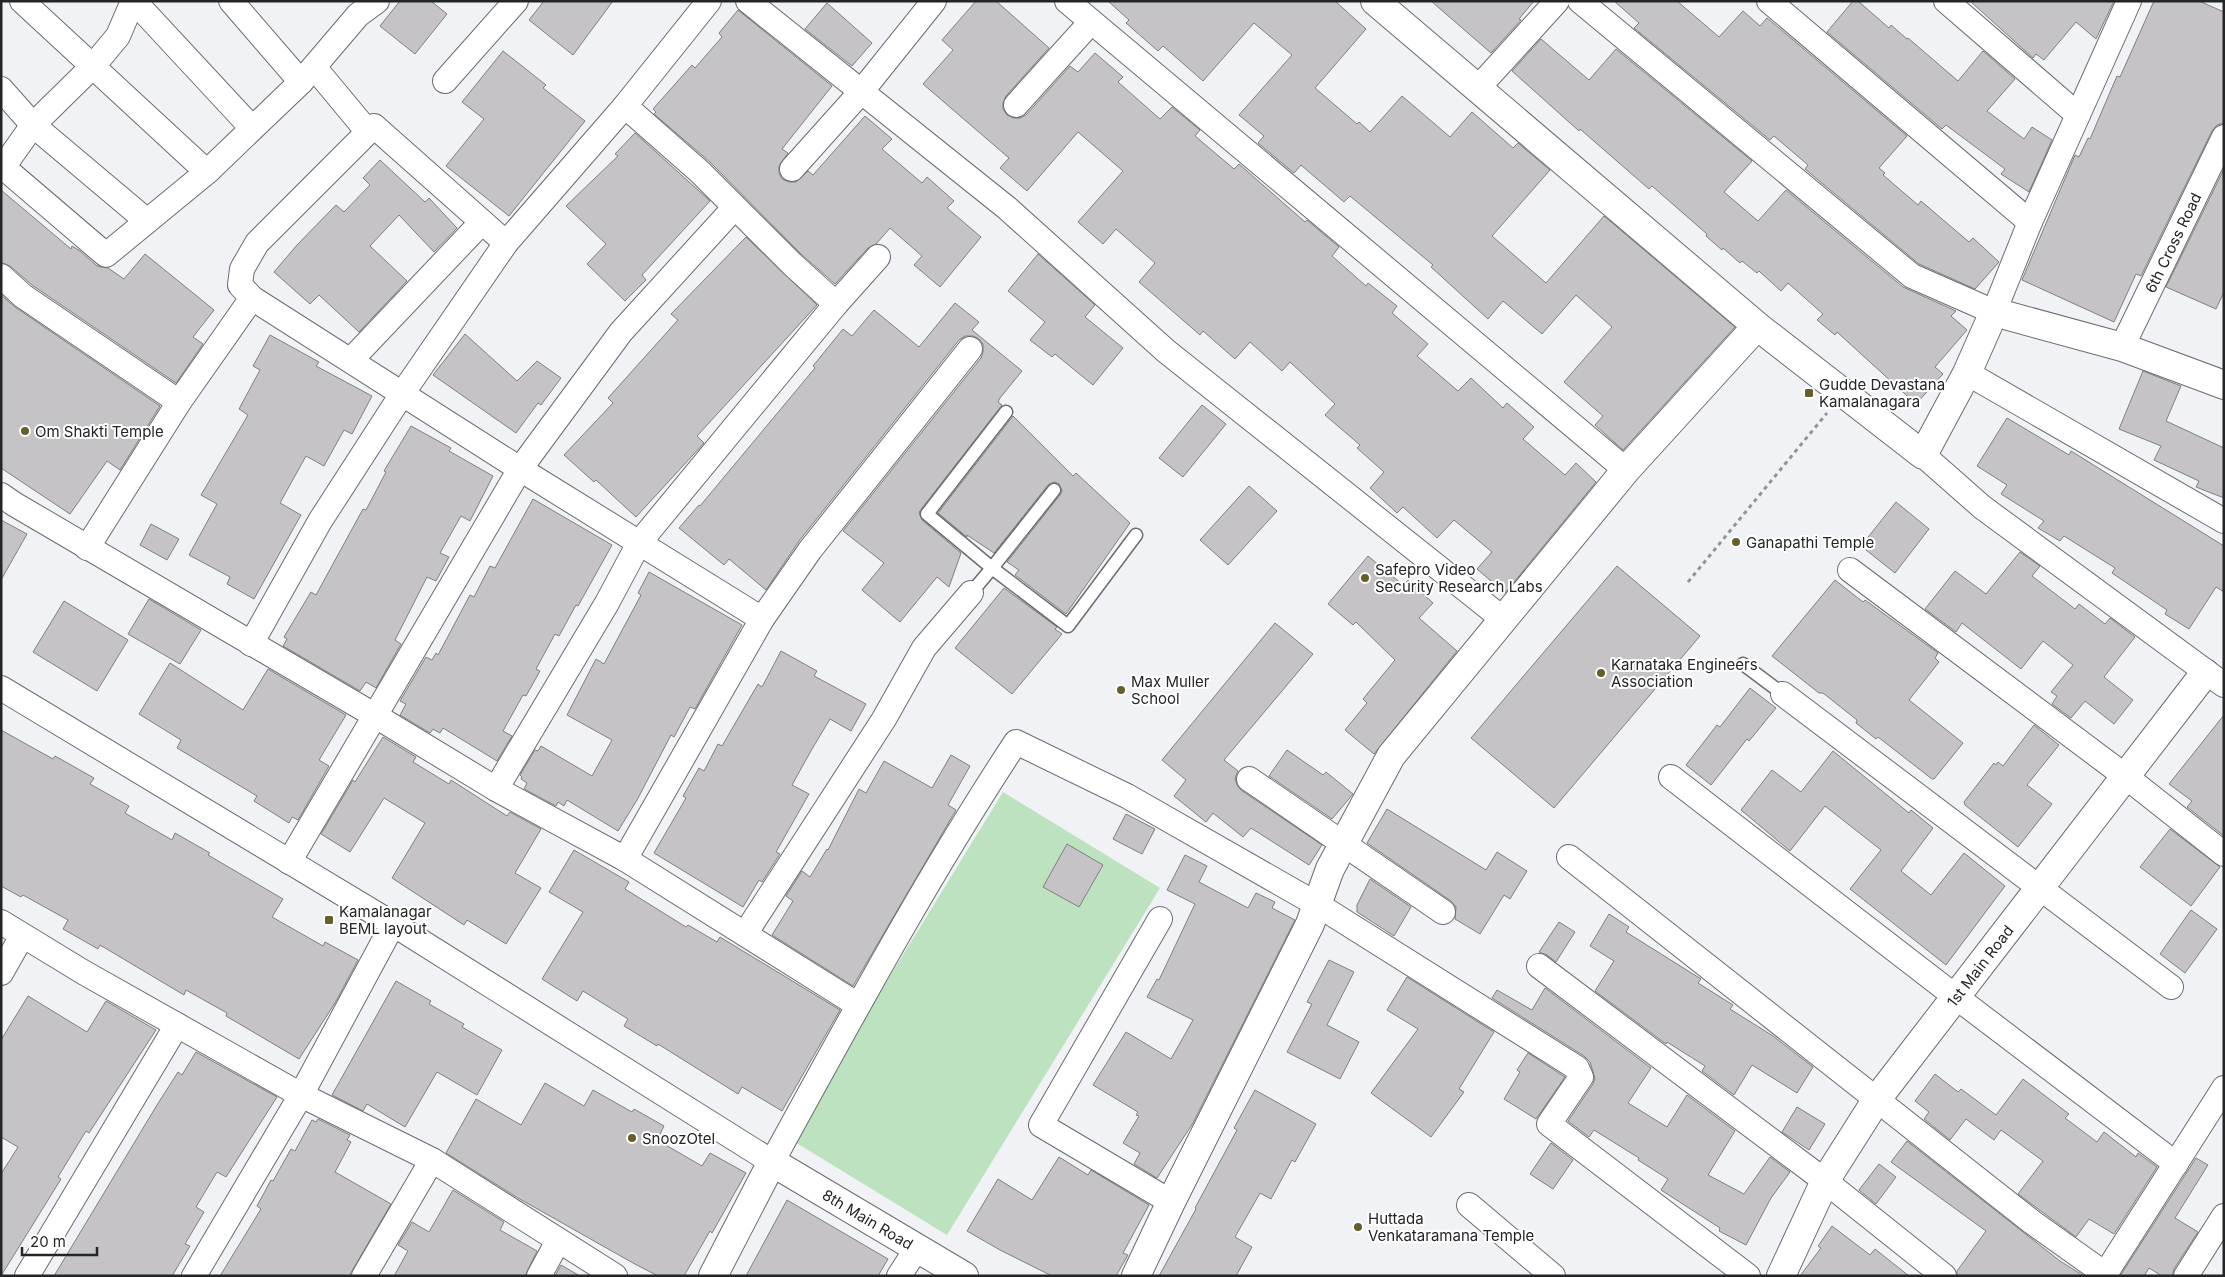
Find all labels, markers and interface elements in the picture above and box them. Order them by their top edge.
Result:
street label: 6th Cross Road [2140,189,2205,296]
place label: Gudde Devastana Kamalanagara [1819,375,1945,411]
marker: Gudde Devastana Kamalanagara [1803,387,1815,399]
place label: Om Shakti Temple [35,422,164,441]
marker: Om Shakti Temple [19,425,31,437]
place label: Ganapathi Temple [1746,533,1874,552]
marker: Ganapathi Temple [1730,536,1742,548]
place label: Safepro Video Security Research Labs [1375,560,1543,596]
marker: Safepro Video Security Research Labs [1359,572,1371,584]
place label: Karnataka Engineers Association [1611,655,1758,691]
marker: Karnataka Engineers Association [1595,667,1607,679]
place label: Max Muller School [1131,672,1210,708]
marker: Max Muller School [1115,684,1127,696]
place label: Kamalanagar BEML layout [339,902,432,938]
marker: Kamalanagar BEML layout [323,914,335,926]
street label: 1st Main Road [1942,921,2017,1010]
place label: SnoozOtel [642,1129,715,1148]
marker: SnoozOtel [626,1132,638,1144]
street label: 8th Main Road [819,1185,917,1253]
place label: Huttada Venkataramana Temple [1368,1209,1534,1245]
marker: Huttada Venkataramana Temple [1352,1221,1364,1233]
scale bar [22,1224,98,1256]
text: 20 m [30,1232,66,1251]

